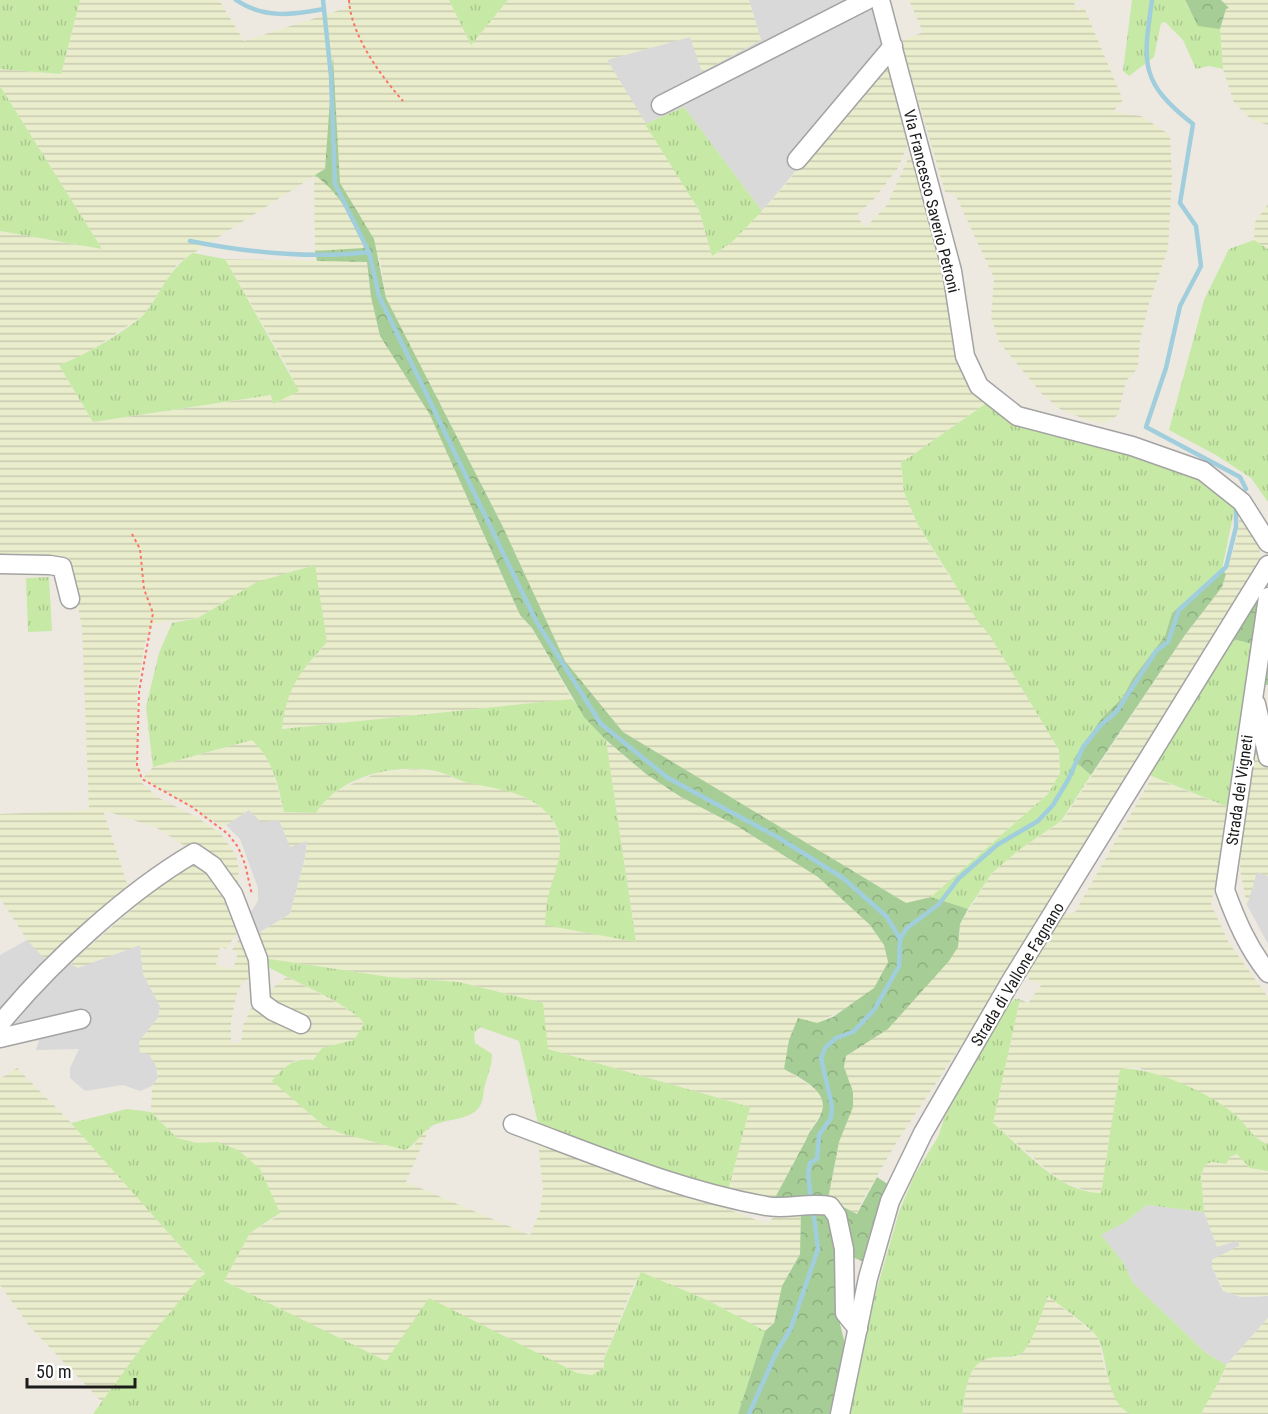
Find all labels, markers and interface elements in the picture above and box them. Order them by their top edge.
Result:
street label: Via Francesco Saverio Petroni [900,108,964,295]
street label: Strada dei Vigneti [1222,734,1257,847]
street label: Strada di Vallone Fagnano [967,899,1068,1050]
scale bar [27,1351,135,1389]
text: 50 m [36,1361,71,1382]

